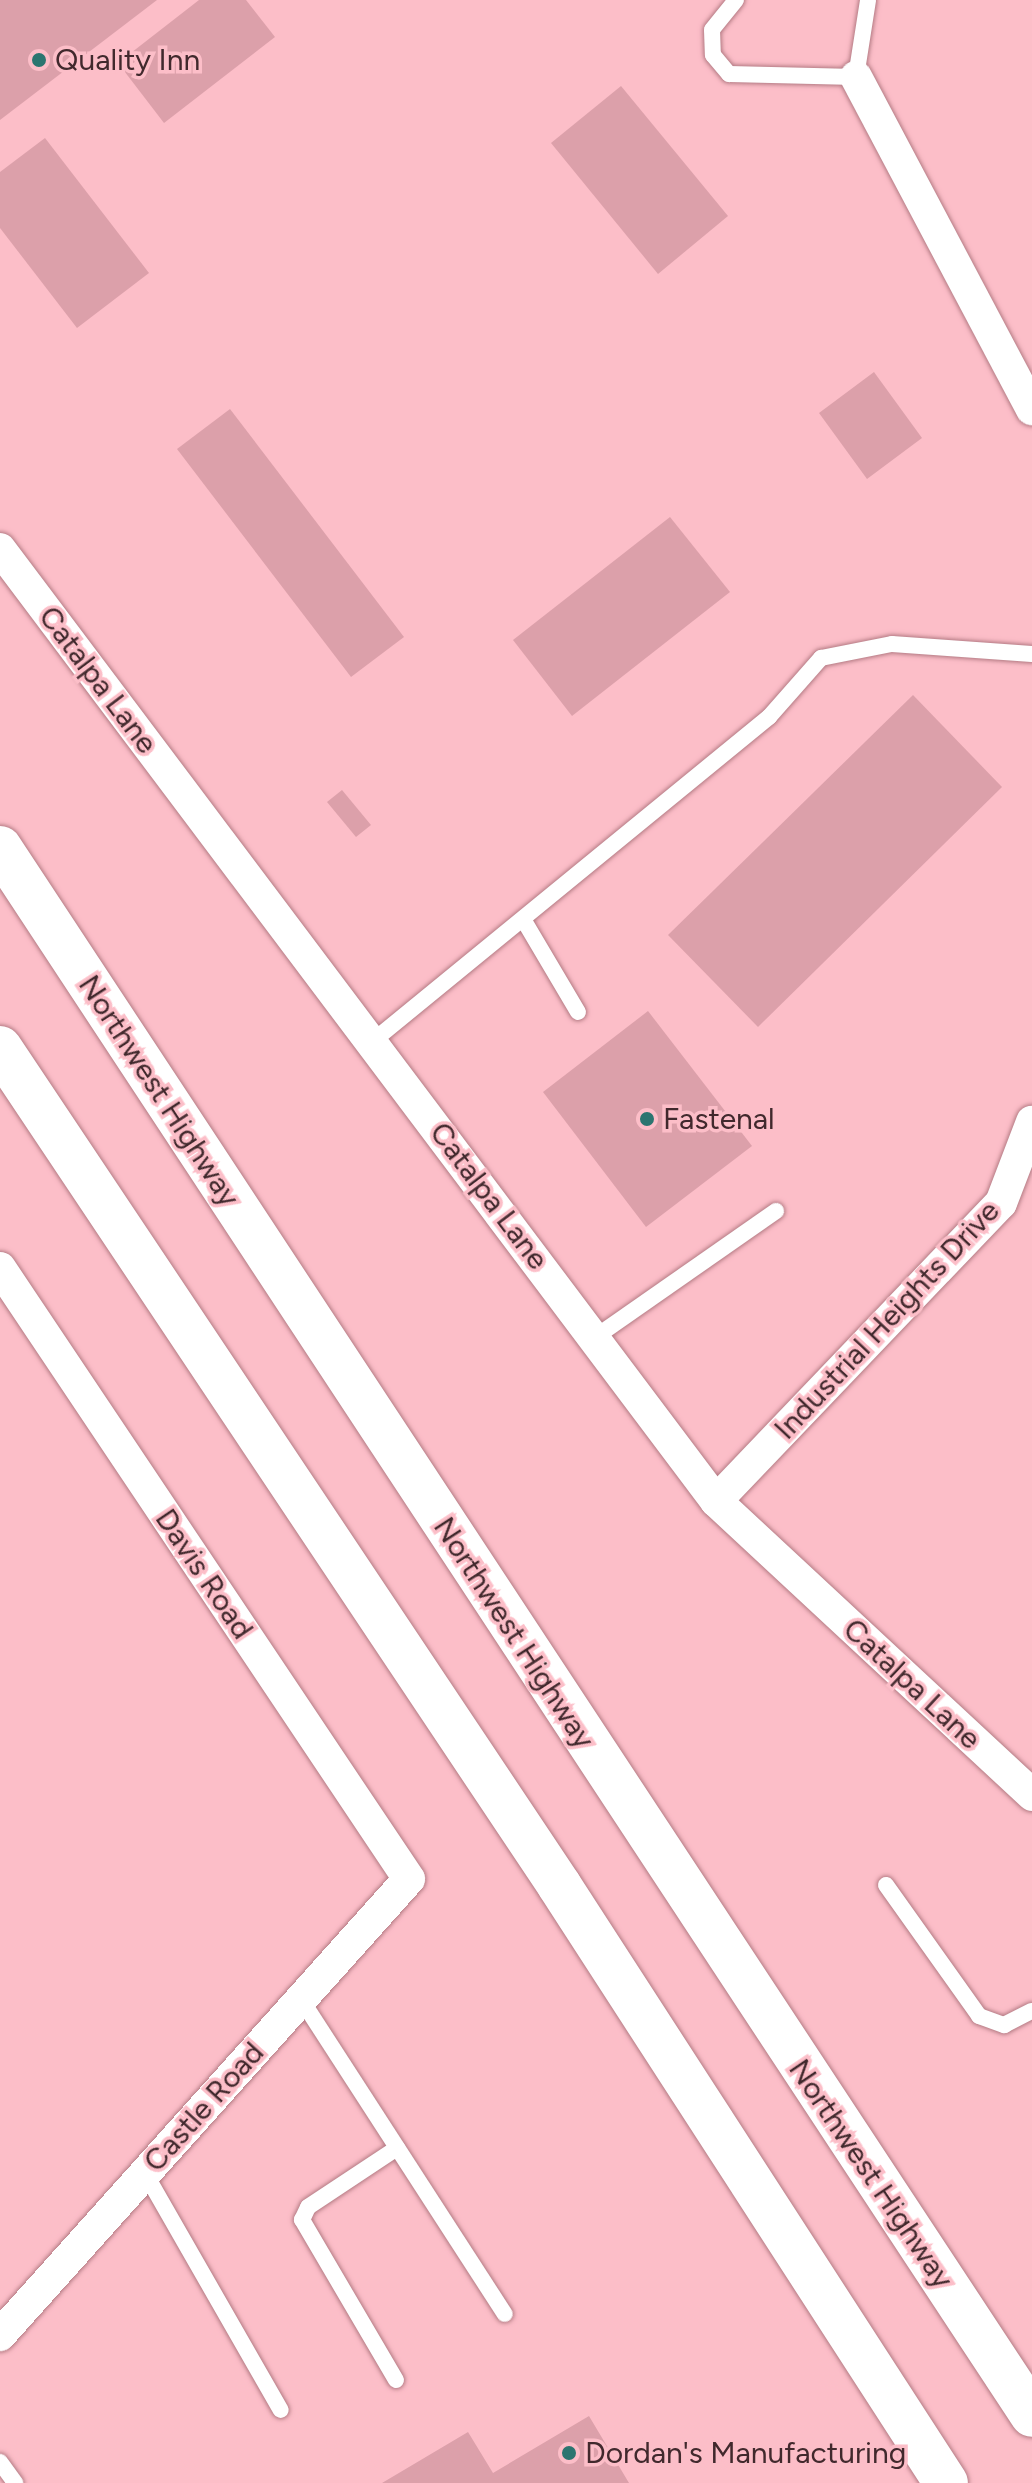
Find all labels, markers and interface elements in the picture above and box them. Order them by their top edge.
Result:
place label: Quality Inn [55,42,200,78]
marker: Quality Inn [30,51,48,69]
street label: Catalpa Lane [31,599,165,761]
street label: Northwest Highway [71,969,247,1213]
place label: Fastenal [663,1101,775,1137]
marker: Fastenal [638,1110,656,1128]
street label: Catalpa Lane [422,1115,556,1277]
street label: Industrial Heights Drive [767,1193,1007,1447]
street label: Davis Road [147,1502,261,1646]
street label: Northwest Highway [426,1511,602,1755]
street label: Catalpa Lane [836,1611,988,1757]
street label: Castle Road [137,2035,271,2179]
street label: Northwest Highway [781,2053,961,2295]
place label: Dordan's Manufacturing [585,2435,906,2471]
marker: Dordan's Manufacturing [560,2444,578,2462]

